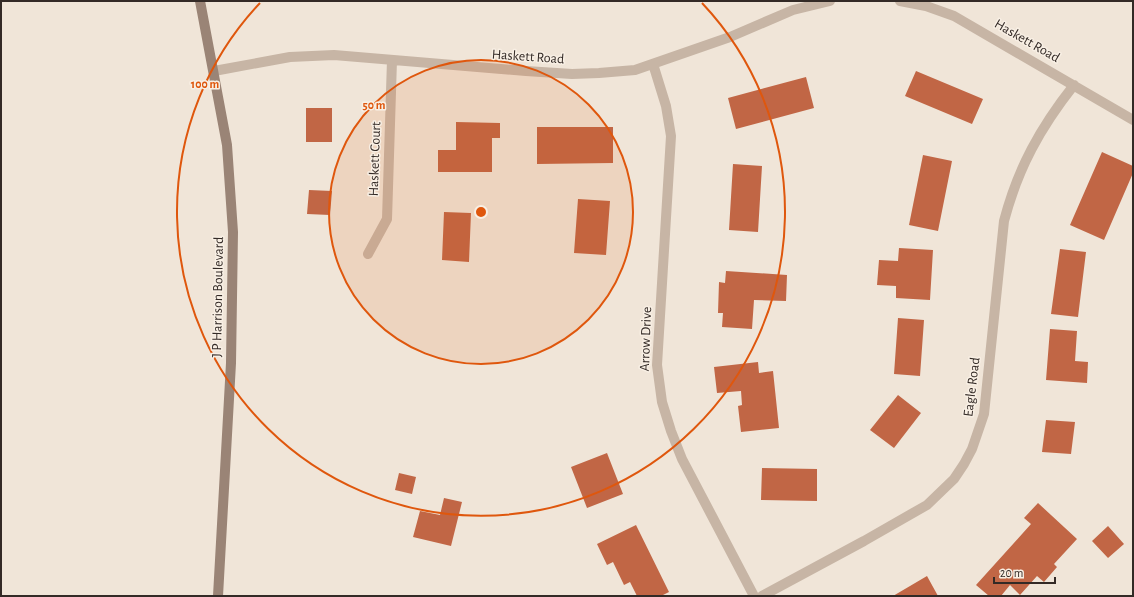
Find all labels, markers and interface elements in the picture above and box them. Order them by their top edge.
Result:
street label: Haskett Road [992,17,1062,65]
street label: Haskett Road [491,47,565,67]
text: 100 m [191,78,219,90]
text: 50 m [363,99,386,111]
street label: Haskett Court [367,121,383,197]
centre of rings [474,205,488,219]
street label: J P Harrison Boulevard [210,236,226,358]
street label: Arrow Drive [638,307,654,371]
street label: Eagle Road [961,356,983,418]
scale bar [994,559,1055,585]
text: 20 m [1000,567,1023,579]

